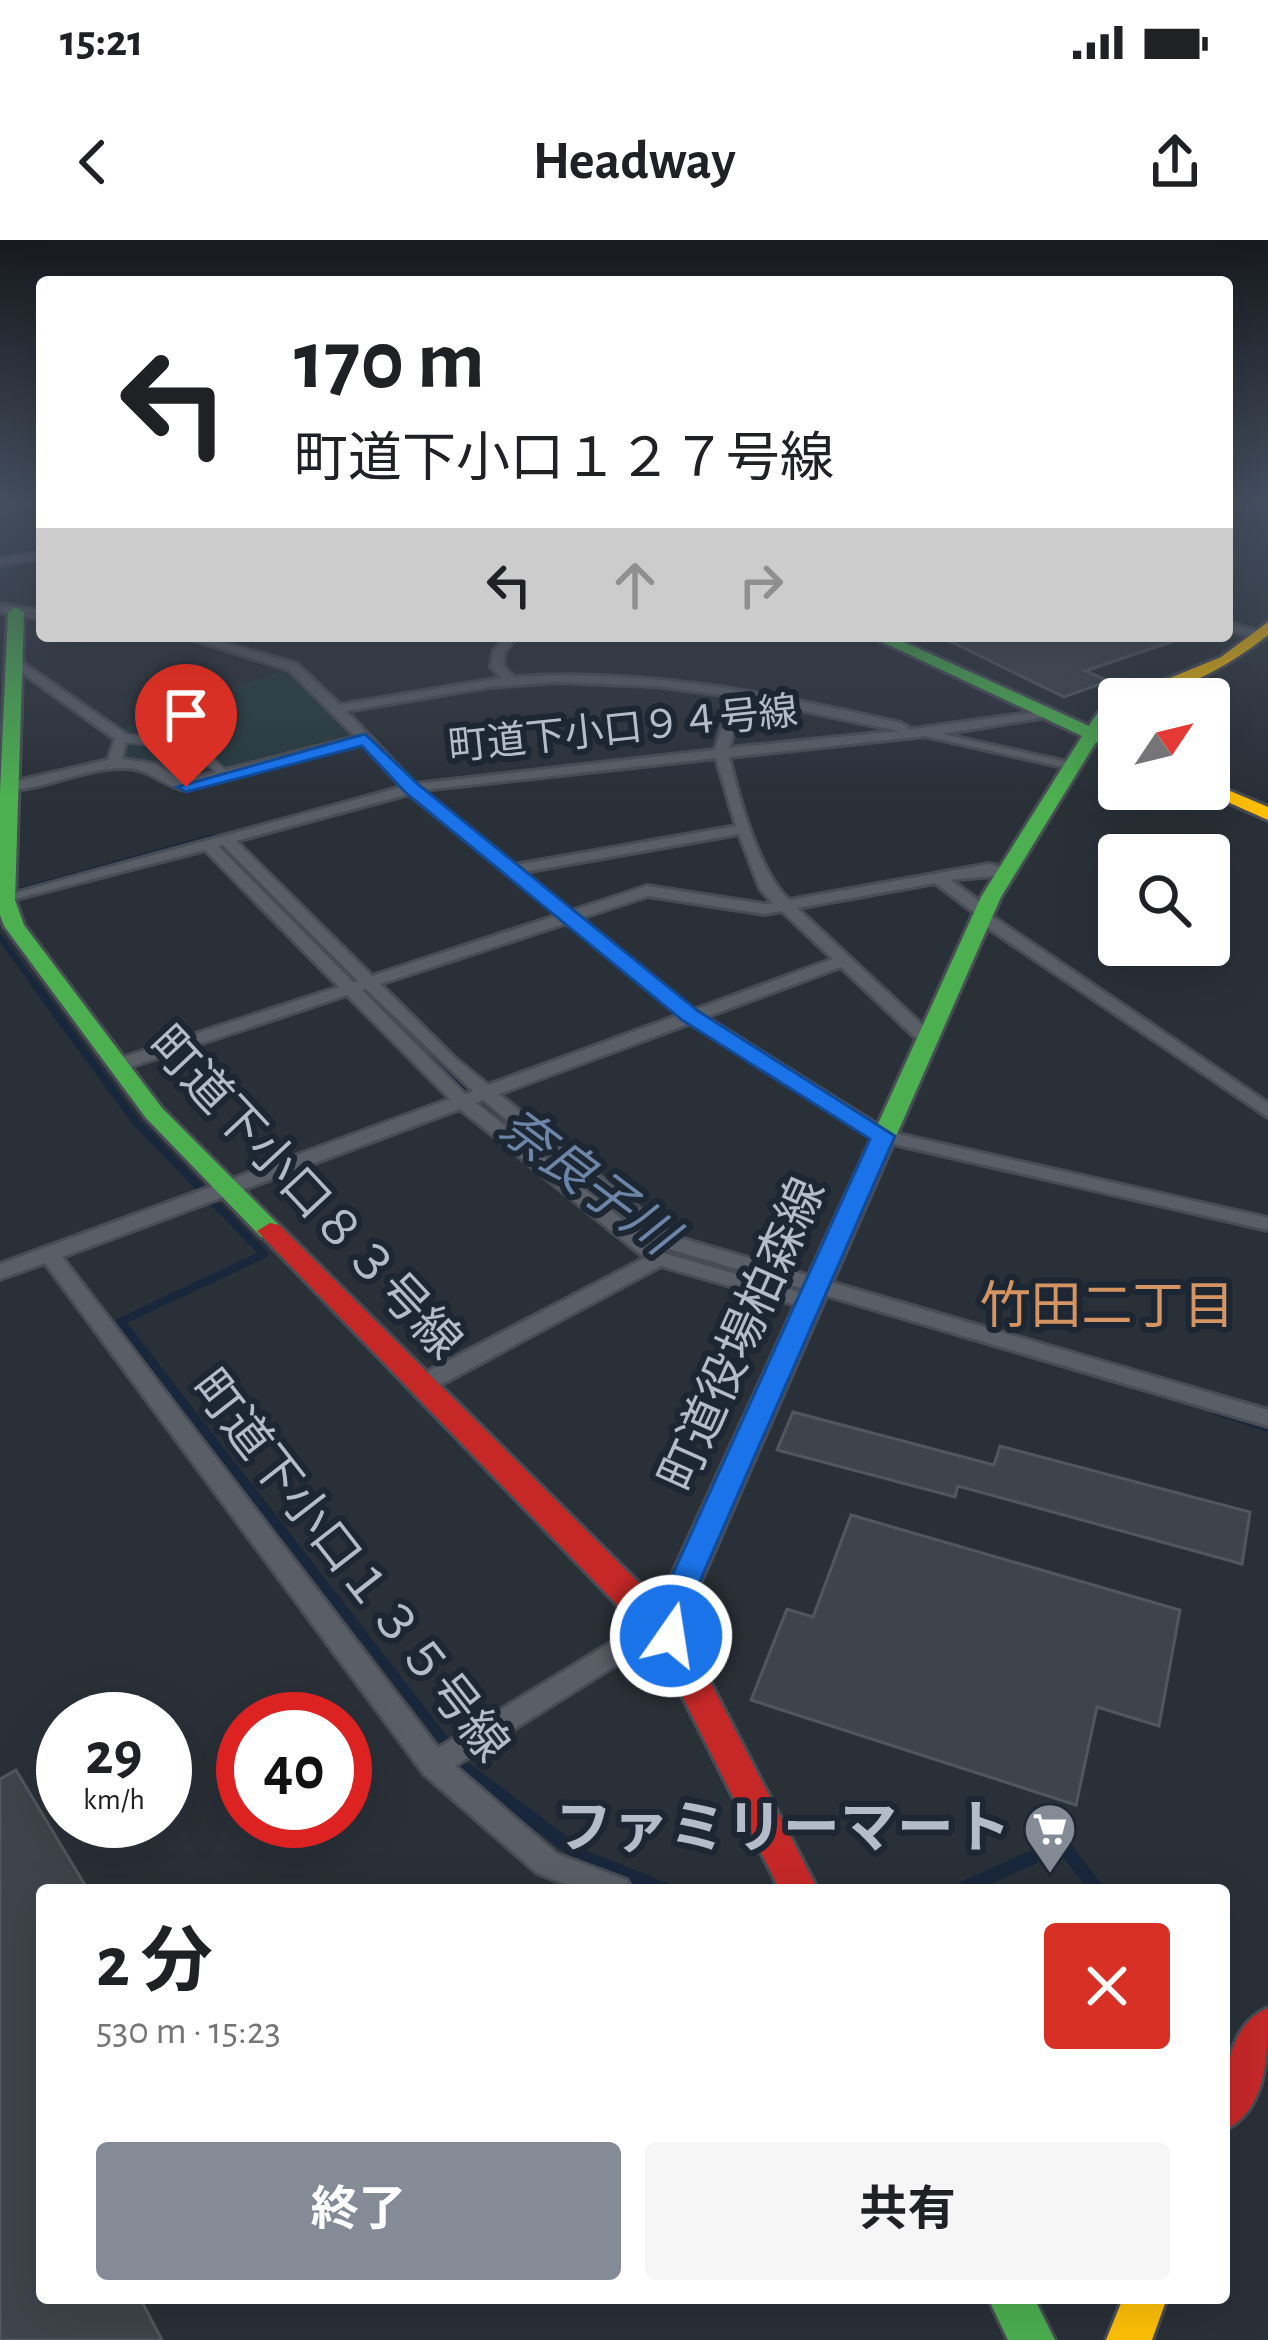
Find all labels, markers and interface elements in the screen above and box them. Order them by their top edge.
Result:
text: 15:21 [60,19,143,64]
icon: back [60,129,126,195]
icon: share [1142,129,1208,195]
text: Headway [532,135,736,189]
text: 170 m [294,320,485,404]
icon: left [96,324,252,480]
text: 町道下小口１２７号線 [294,433,834,487]
icon: left [476,552,542,618]
icon: ahead [602,552,668,618]
icon: right [728,552,794,618]
pin [135,664,237,787]
north arrow [1098,678,1230,810]
map controls [1098,678,1230,966]
icon: arrive [153,682,219,748]
street label: 町道下小口９４号線 [446,690,800,768]
button: search [1098,834,1230,966]
street label: 町道下小口８３号線 [139,1018,471,1368]
water label: 奈良子川 [490,1099,689,1267]
street label: 町道役場柏森線 [651,1171,834,1498]
district label: 竹田二丁目 [979,1279,1235,1333]
street label: 町道下小口１３５号線 [182,1361,518,1771]
position arrow [608,1573,734,1699]
speed limit sign: 40 [216,1692,372,1848]
text: 29 [85,1725,143,1785]
text: km/h [83,1785,145,1815]
place label: ファミリーマート [555,1801,1011,1858]
supermarket icon: ファミリーマート [1022,1801,1078,1875]
button: close [1044,1923,1170,2049]
text: 2 分 [96,1927,213,1999]
text: 530 m · 15:23 [96,2012,281,2051]
button: 終了 [96,2142,621,2280]
button: 共有 [645,2142,1170,2280]

